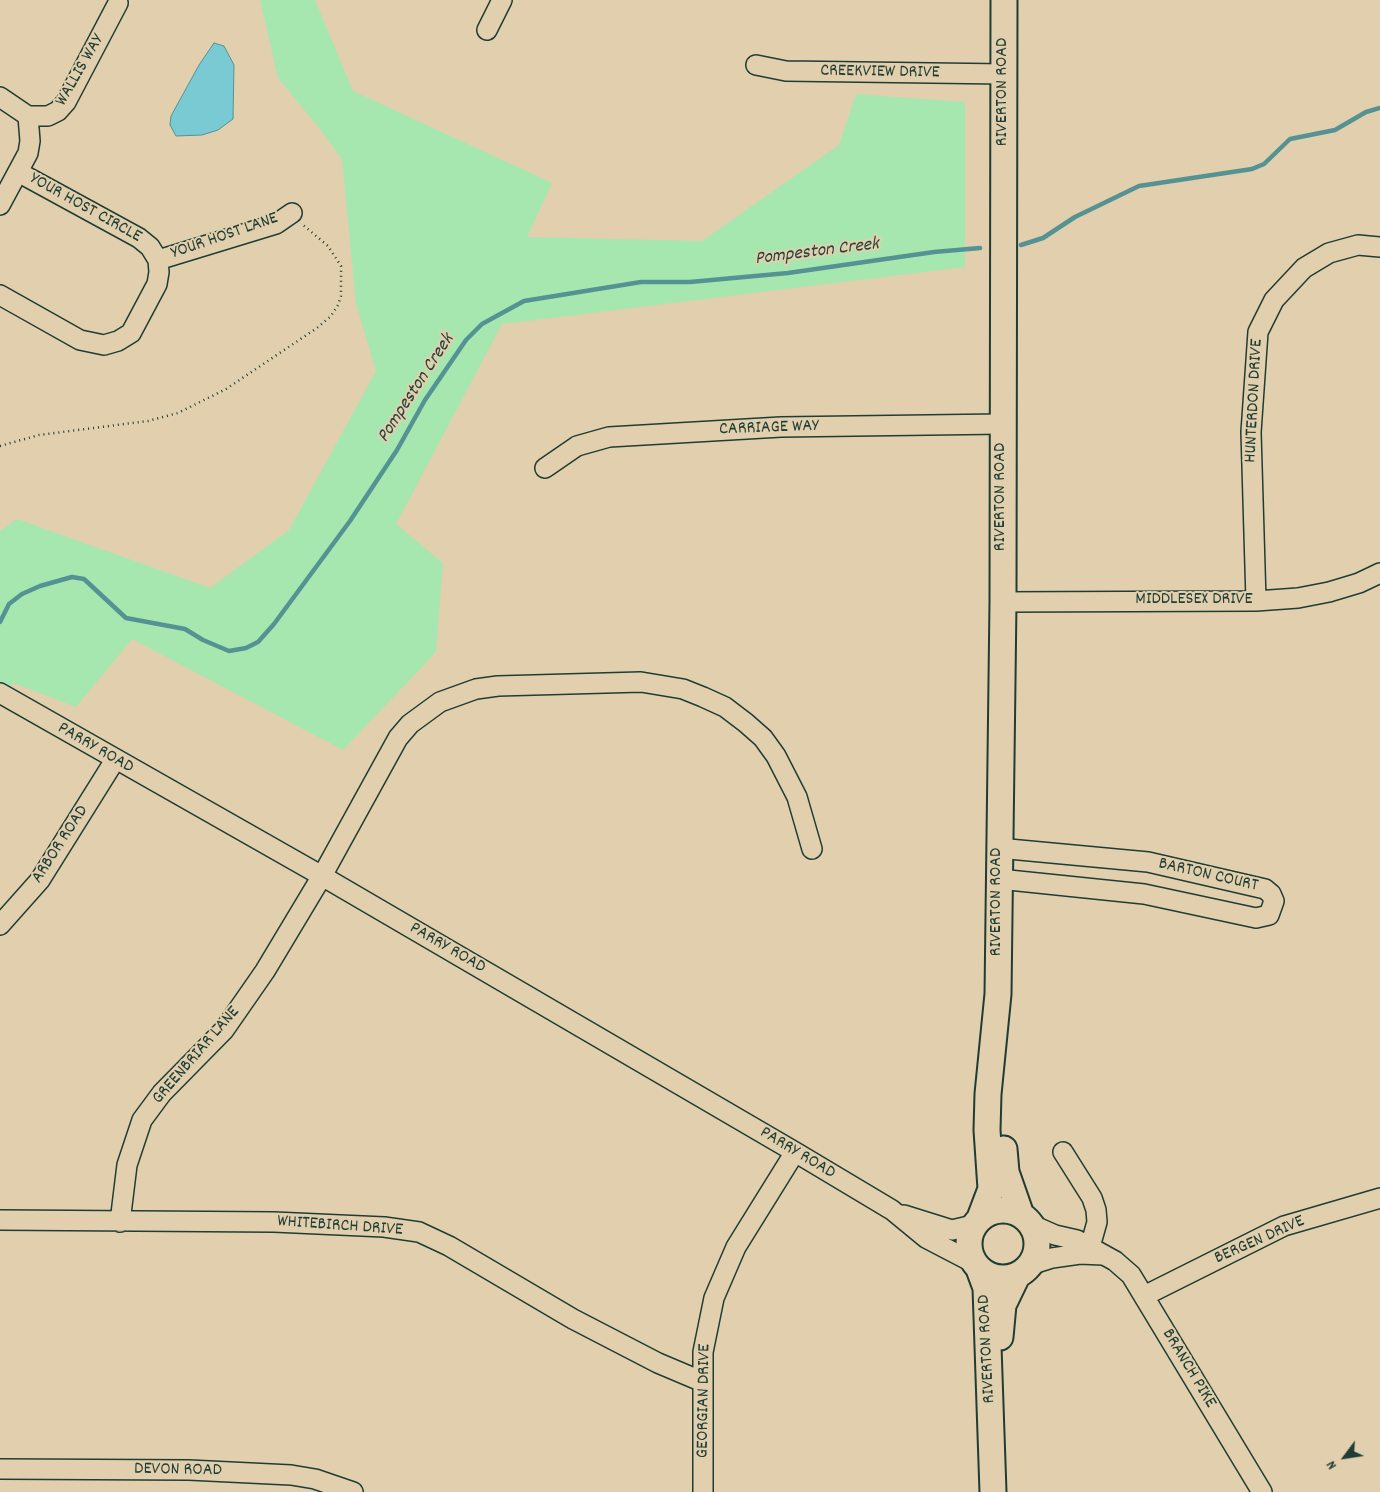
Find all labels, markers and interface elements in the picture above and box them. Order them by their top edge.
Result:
street label: WALLIS WAY [52,31,110,111]
street label: RIVERTON ROAD [993,38,1015,146]
street label: CREEKVIEW DRIVE [820,61,940,85]
street label: YOUR HOST CIRCLE [25,169,145,249]
street label: YOUR HOST LANE [169,209,281,265]
water label: Pompeston Creek [754,234,880,272]
water label: Pompeston Creek [373,330,461,448]
street label: HUNTERDON DRIVE [1241,339,1269,463]
street label: CARRIAGE WAY [719,416,819,442]
street label: RIVERTON ROAD [991,443,1013,551]
street label: MIDDLESEX DRIVE [1135,590,1253,612]
street label: PARRY ROAD [53,719,137,779]
street label: ARBOR ROAD [28,802,94,888]
street label: RIVERTON ROAD [987,848,1009,956]
street label: BARTON COURT [1156,854,1260,898]
street label: PARRY ROAD [405,919,489,979]
street label: GREENBRIAR LANE [149,1003,245,1109]
street label: PARRY ROAD [755,1123,839,1185]
street label: WHITEBIRCH DRIVE [276,1212,404,1242]
street label: BERGEN DRIVE [1212,1212,1308,1270]
street label: RIVERTON ROAD [974,1294,1002,1404]
street label: BRANCH PIKE [1156,1326,1220,1412]
street label: GEORGIAN DRIVE [693,1344,717,1458]
north arrow [1320,1432,1370,1482]
text: N [1322,1457,1343,1473]
street label: DEVON ROAD [134,1459,222,1483]

